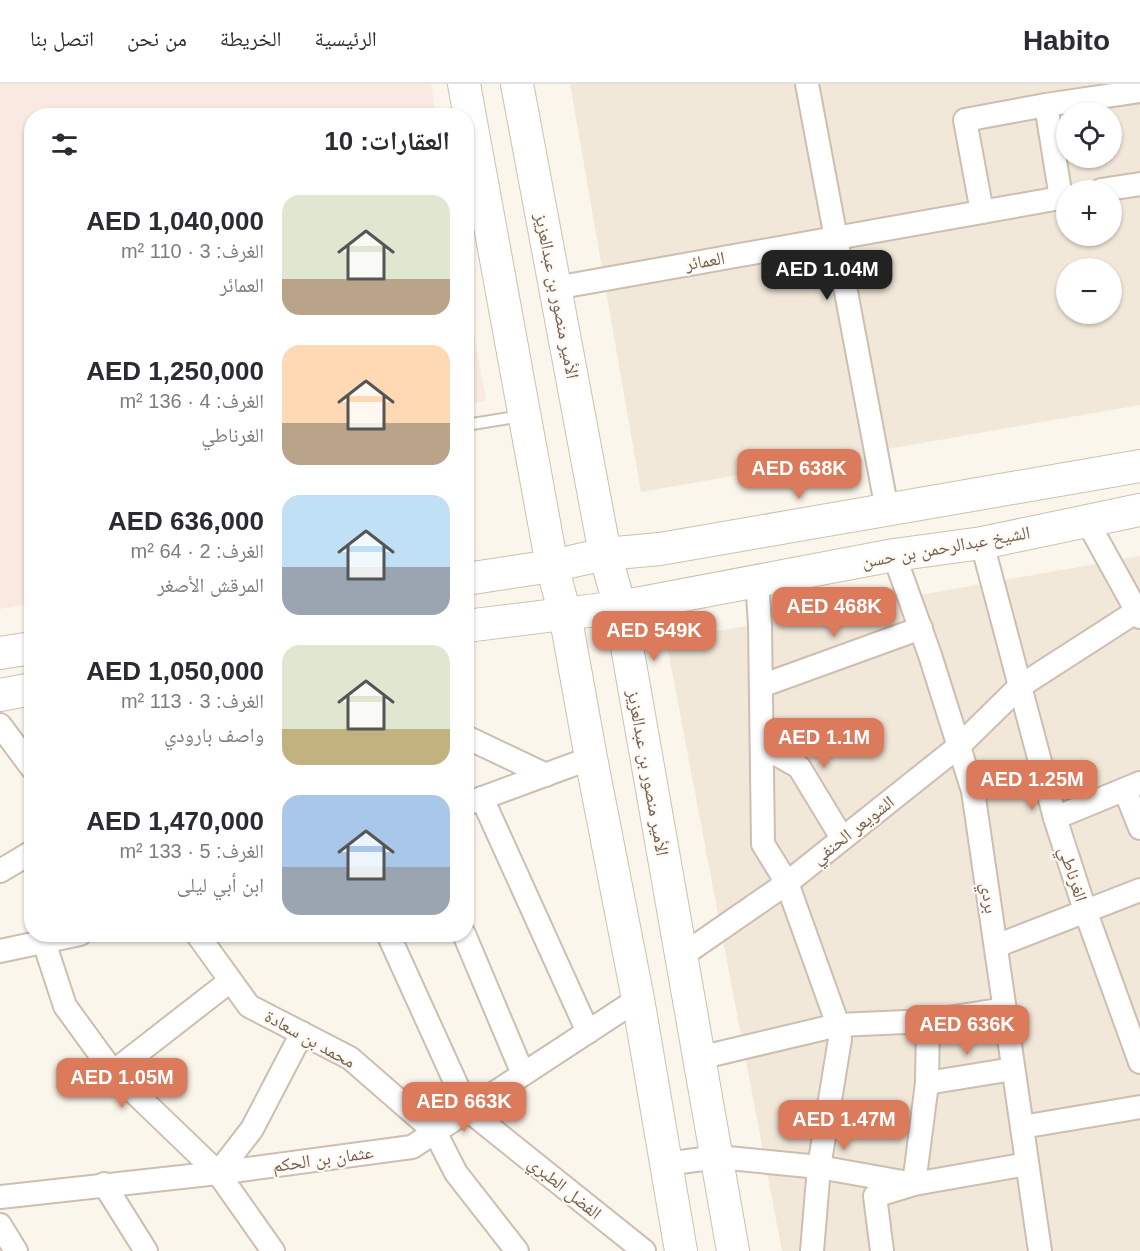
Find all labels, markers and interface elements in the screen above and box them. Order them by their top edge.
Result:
text: Habito [1023,25,1110,56]
text: اتصل بنا [30,27,94,50]
text: من نحن [127,27,187,50]
text: الخريطة [220,27,282,50]
text: الرئيسية [315,27,377,50]
map controls [1056,102,1122,324]
button: locate [1056,102,1122,168]
text: العقارات: 10 [324,126,450,156]
icon: filters [48,128,81,161]
button: + [1056,180,1122,246]
text: AED 1,040,000 [86,206,264,236]
street label: الأمير منصور بن عبدالعزيز [530,211,583,381]
icon: home [330,219,402,291]
text: الغرف: 3 · 110 m² [121,240,264,262]
street label: العمائر [683,248,726,274]
pin: AED 1.04M [758,250,896,301]
text: AED 1.04M [775,258,879,280]
button: − [1056,258,1122,324]
text: العمائر [220,274,264,296]
text: AED 1,250,000 [86,356,264,386]
icon: home [330,369,402,441]
text: الغرف: 4 · 136 m² [119,390,264,412]
text: الغرناطي [201,424,264,446]
pin: AED 638K [737,449,861,500]
text: AED 638K [751,457,847,479]
text: AED 636,000 [108,506,264,536]
icon: home [330,519,402,591]
street label: الشيخ عبدالرحمن بن حسن [860,522,1032,574]
text: الغرف: 2 · 64 m² [131,540,264,562]
text: المرقش الأصغر [157,574,264,596]
pin: AED 468K [772,587,896,638]
text: AED 468K [786,595,882,617]
pin: AED 549K [592,611,716,662]
text: AED 549K [606,619,702,641]
text: AED 1,050,000 [86,656,264,686]
icon: home [330,669,402,741]
street label: الأمير منصور بن عبدالعزيز [622,688,672,858]
text: الغرف: 3 · 113 m² [121,690,264,712]
pin: AED 1.1M [762,718,886,769]
text: واصف بارودي [164,724,264,746]
text: AED 1.1M [778,726,870,748]
pin: AED 1.25M [963,760,1101,811]
text: AED 1.25M [980,768,1084,790]
street label: الشويعر الحنفي [808,792,901,872]
text: AED 1,470,000 [86,806,264,836]
icon: home [330,819,402,891]
text: الغرف: 5 · 133 m² [119,840,264,862]
street label: الغرناطي [1050,844,1091,905]
text: ابن أبي ليلى [177,874,264,896]
street label: بردي [972,881,1001,915]
pin: AED 636K [905,1005,1029,1056]
street label: محمد بن سعادة [261,1006,359,1073]
text: AED 636K [919,1013,1015,1035]
pin: AED 1.05M [53,1058,191,1109]
text: AED 1.05M [70,1066,174,1088]
pin: AED 663K [402,1082,526,1133]
text: AED 663K [416,1090,512,1112]
pin: AED 1.47M [775,1100,913,1151]
text: AED 1.47M [792,1108,896,1130]
street label: عثمان بن الحكم [271,1142,375,1178]
street label: الفضل الطبري [522,1153,605,1227]

